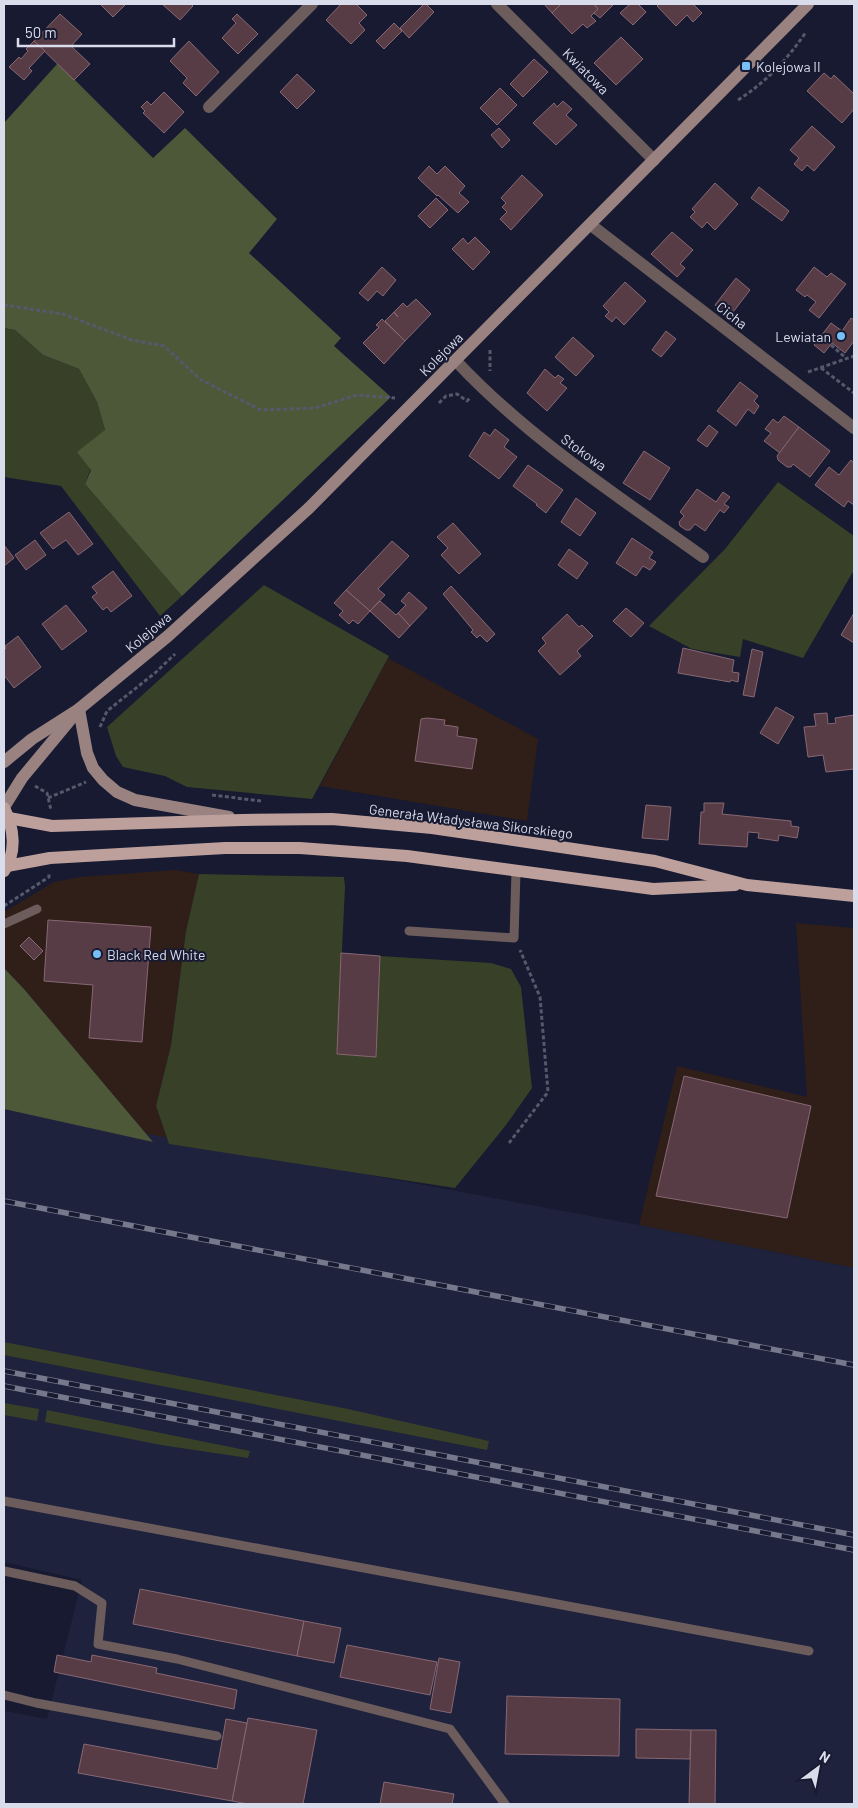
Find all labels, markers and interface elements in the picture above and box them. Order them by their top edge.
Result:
scale bar [18,15,174,47]
text: 50 m [25,23,57,41]
street label: Kwiatowa [559,44,613,98]
place label: Kolejowa II [756,58,821,75]
marker: Kolejowa II [740,60,752,72]
street label: Cicha [713,298,751,332]
place label: Lewiatan [775,328,831,345]
street label: Kolejowa [416,329,466,379]
marker: Lewiatan [835,330,847,342]
street label: Stokowa [558,430,610,474]
street label: Kolejowa [122,608,174,656]
street label: Generała Władysława Sikorskiego [368,800,574,842]
place label: Black Red White [107,946,205,963]
marker: Black Red White [91,948,103,960]
north arrow [793,1743,843,1793]
text: N [817,1747,834,1766]

